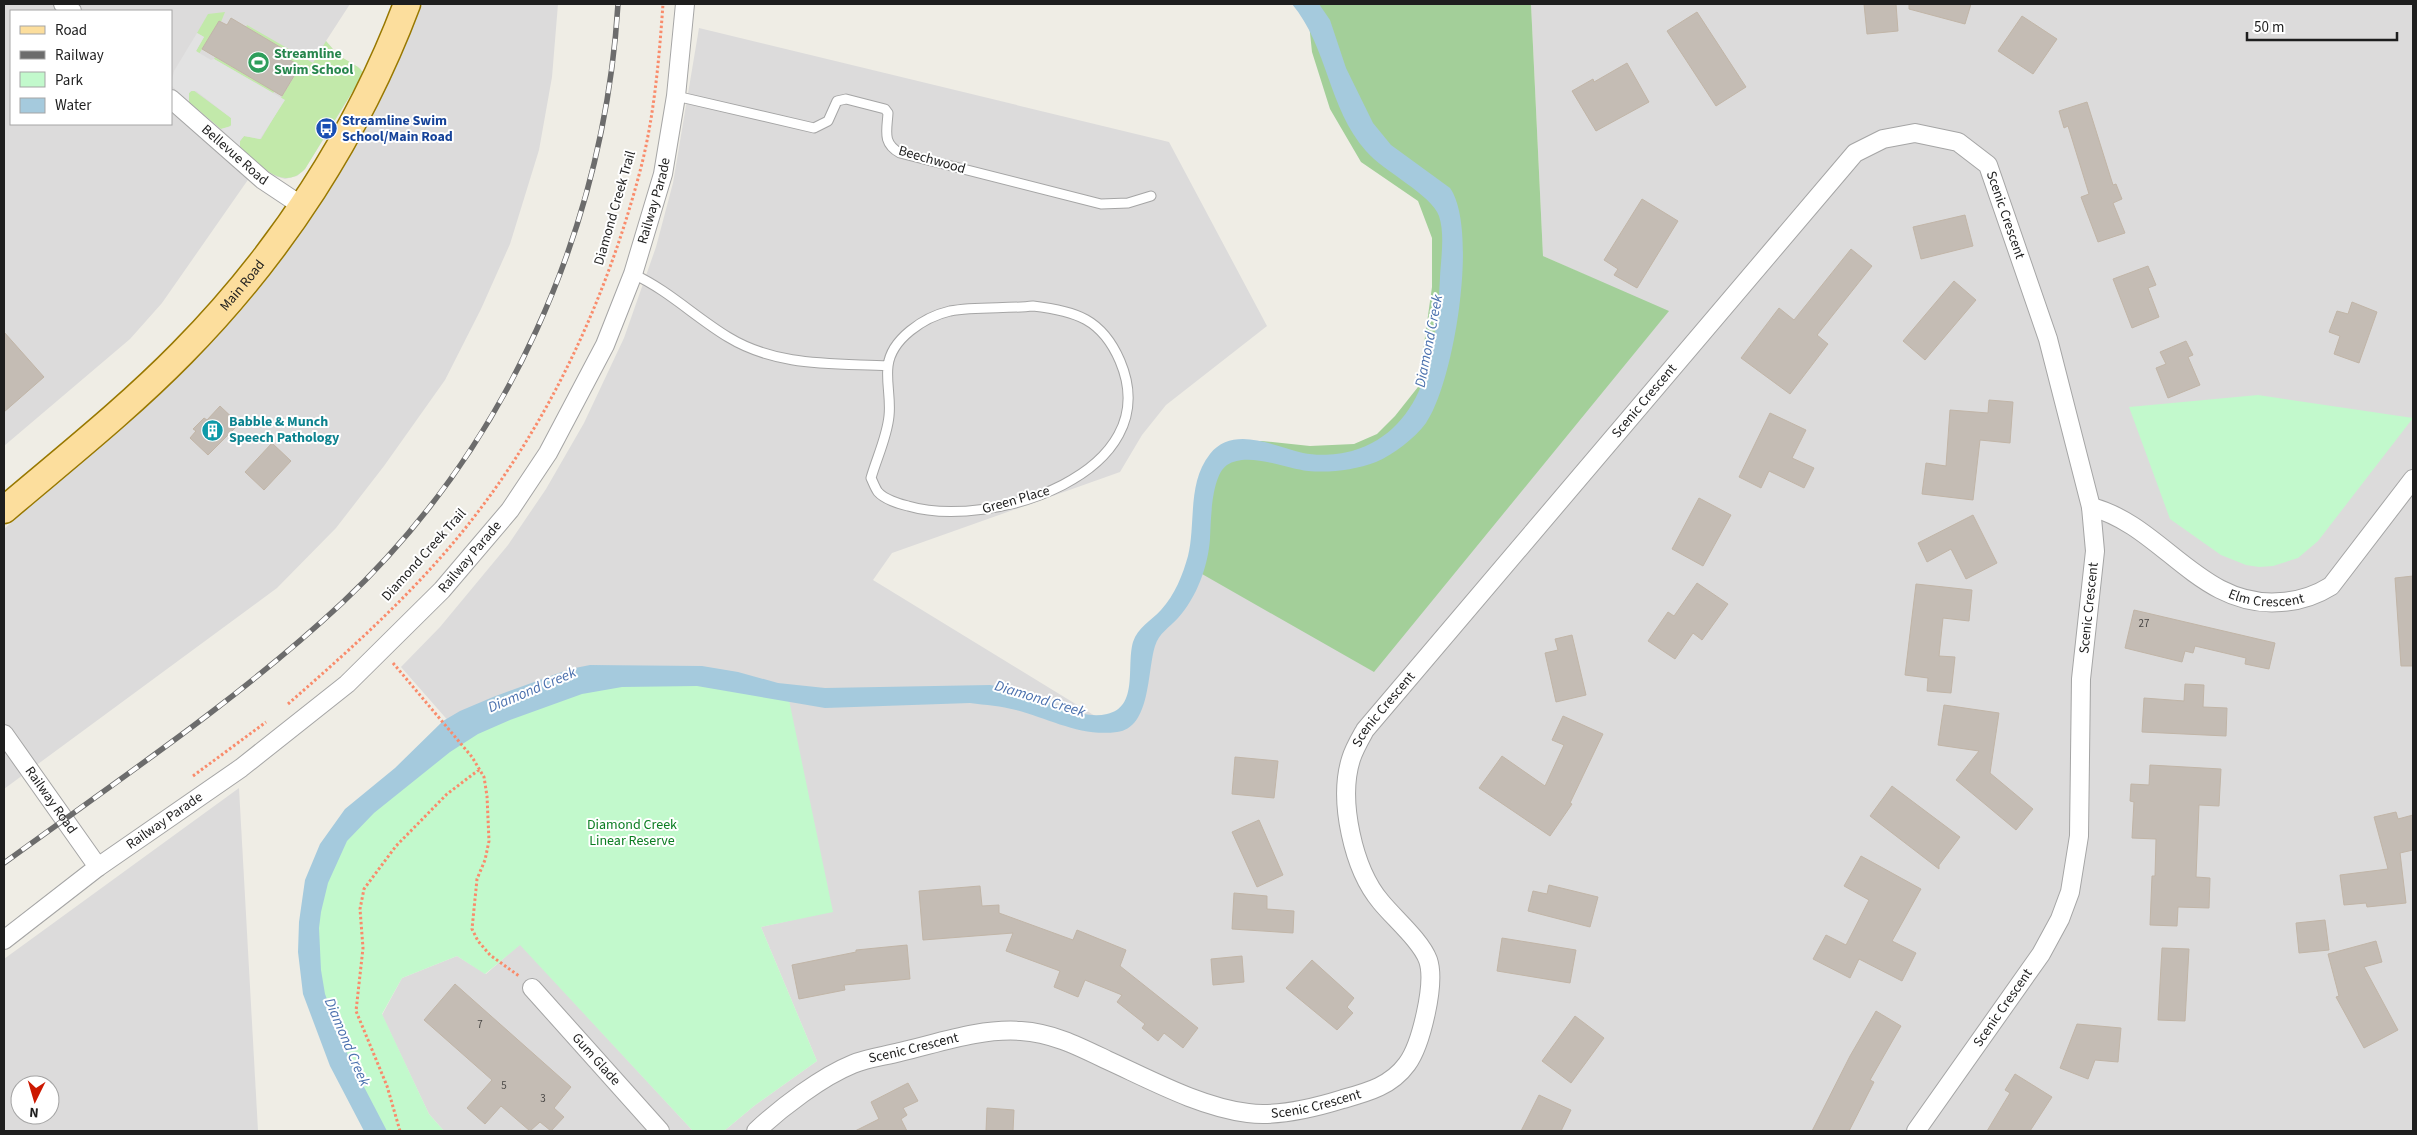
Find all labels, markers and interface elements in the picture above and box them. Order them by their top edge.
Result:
legend [10,10,172,125]
scale bar [2247,10,2397,42]
text: 50 m [2254,17,2284,38]
text: Road [55,20,87,41]
place label: Streamline Swim School [274,44,353,80]
text: Railway [55,45,104,66]
sports icon: Streamline Swim School [246,50,270,74]
text: Park [55,70,84,91]
text: Water [55,95,92,116]
place label: Streamline Swim School/Main Road [342,111,453,147]
bus stop icon: Streamline Swim School/Main Road [314,117,338,141]
street label: Bellevue Road [197,120,272,191]
street label: Beechwood [896,141,968,179]
street label: Diamond Creek Trail [589,148,641,268]
street label: Railway Parade [633,156,676,247]
street label: Scenic Crescent [1981,168,2030,262]
street label: Main Road [215,256,270,316]
water label: Diamond Creek [1410,292,1448,389]
street label: Scenic Crescent [1607,359,1682,443]
place label: Babble & Munch Speech Pathology [229,412,340,448]
building icon: Babble & Munch Speech Pathology [201,418,225,442]
street label: Green Place [980,481,1052,519]
street label: Diamond Creek Trail [377,504,471,606]
street label: Railway Parade [433,517,506,598]
street label: Scenic Crescent [2074,561,2104,655]
street label: Elm Crescent [2225,584,2307,612]
house number: 27 [2139,616,2149,631]
water label: Diamond Creek [485,662,580,718]
street label: Scenic Crescent [1347,667,1420,751]
water label: Diamond Creek [992,675,1089,723]
street label: Railway Road [20,762,82,838]
street label: Railway Parade [122,787,207,854]
park label: Diamond Creek Linear Reserve [587,815,677,851]
street label: Scenic Crescent [1968,964,2038,1051]
water label: Diamond Creek [319,995,375,1090]
house number: 7 [477,1017,483,1032]
street label: Scenic Crescent [867,1028,961,1069]
street label: Gum Glade [567,1029,625,1090]
north arrow [10,1075,60,1125]
house number: 5 [501,1078,507,1093]
street label: Scenic Crescent [1270,1084,1364,1124]
house number: 3 [540,1091,546,1106]
text: N [28,1102,39,1122]

